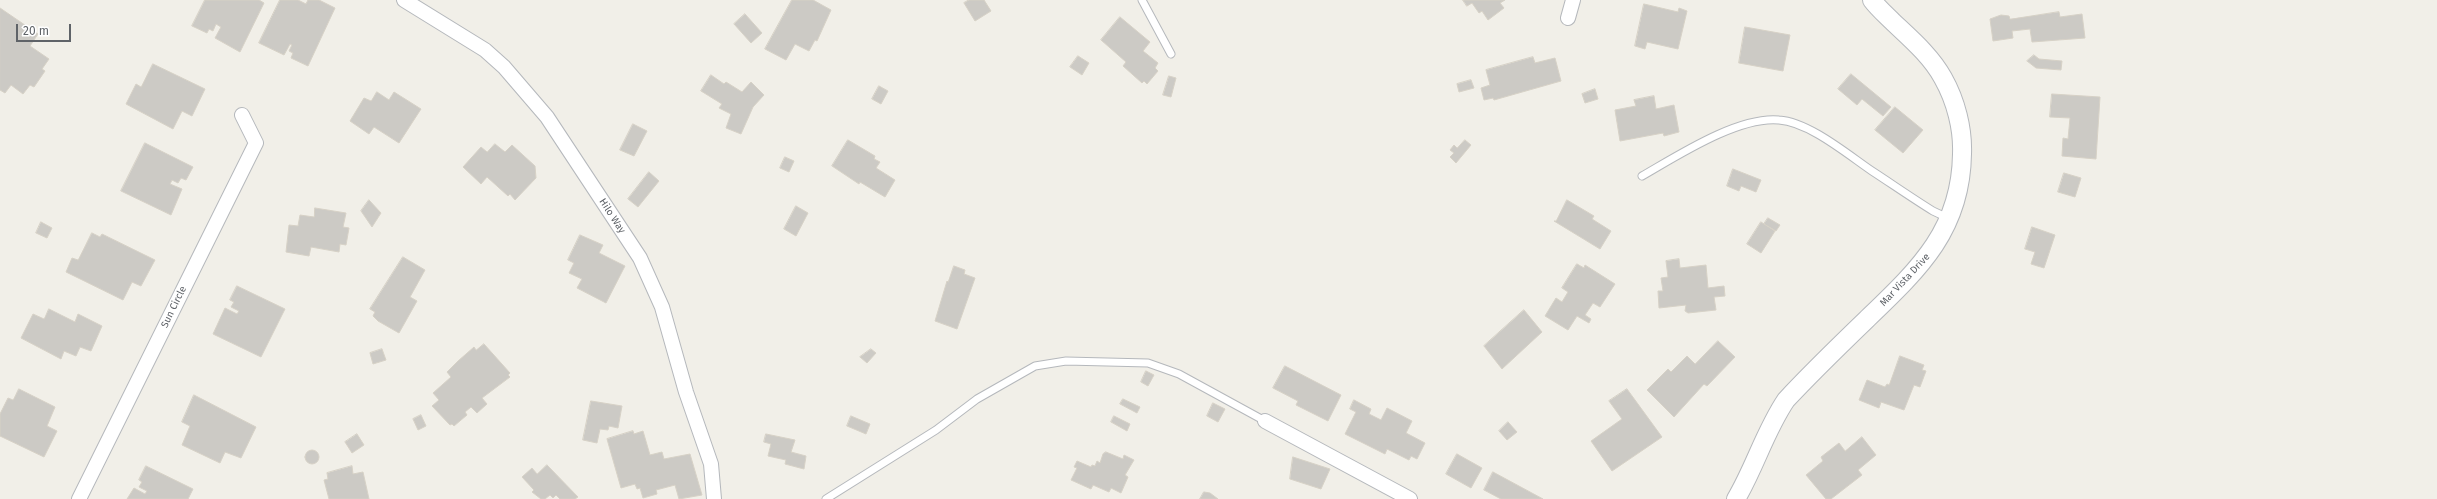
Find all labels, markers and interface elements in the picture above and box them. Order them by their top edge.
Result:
scale bar [18,16,73,42]
text: 20 m [23,24,49,38]
street label: Hilo Way [596,196,628,236]
street label: Mar Vista Drive [1877,251,1933,309]
street label: Sun Circle [159,284,189,330]

